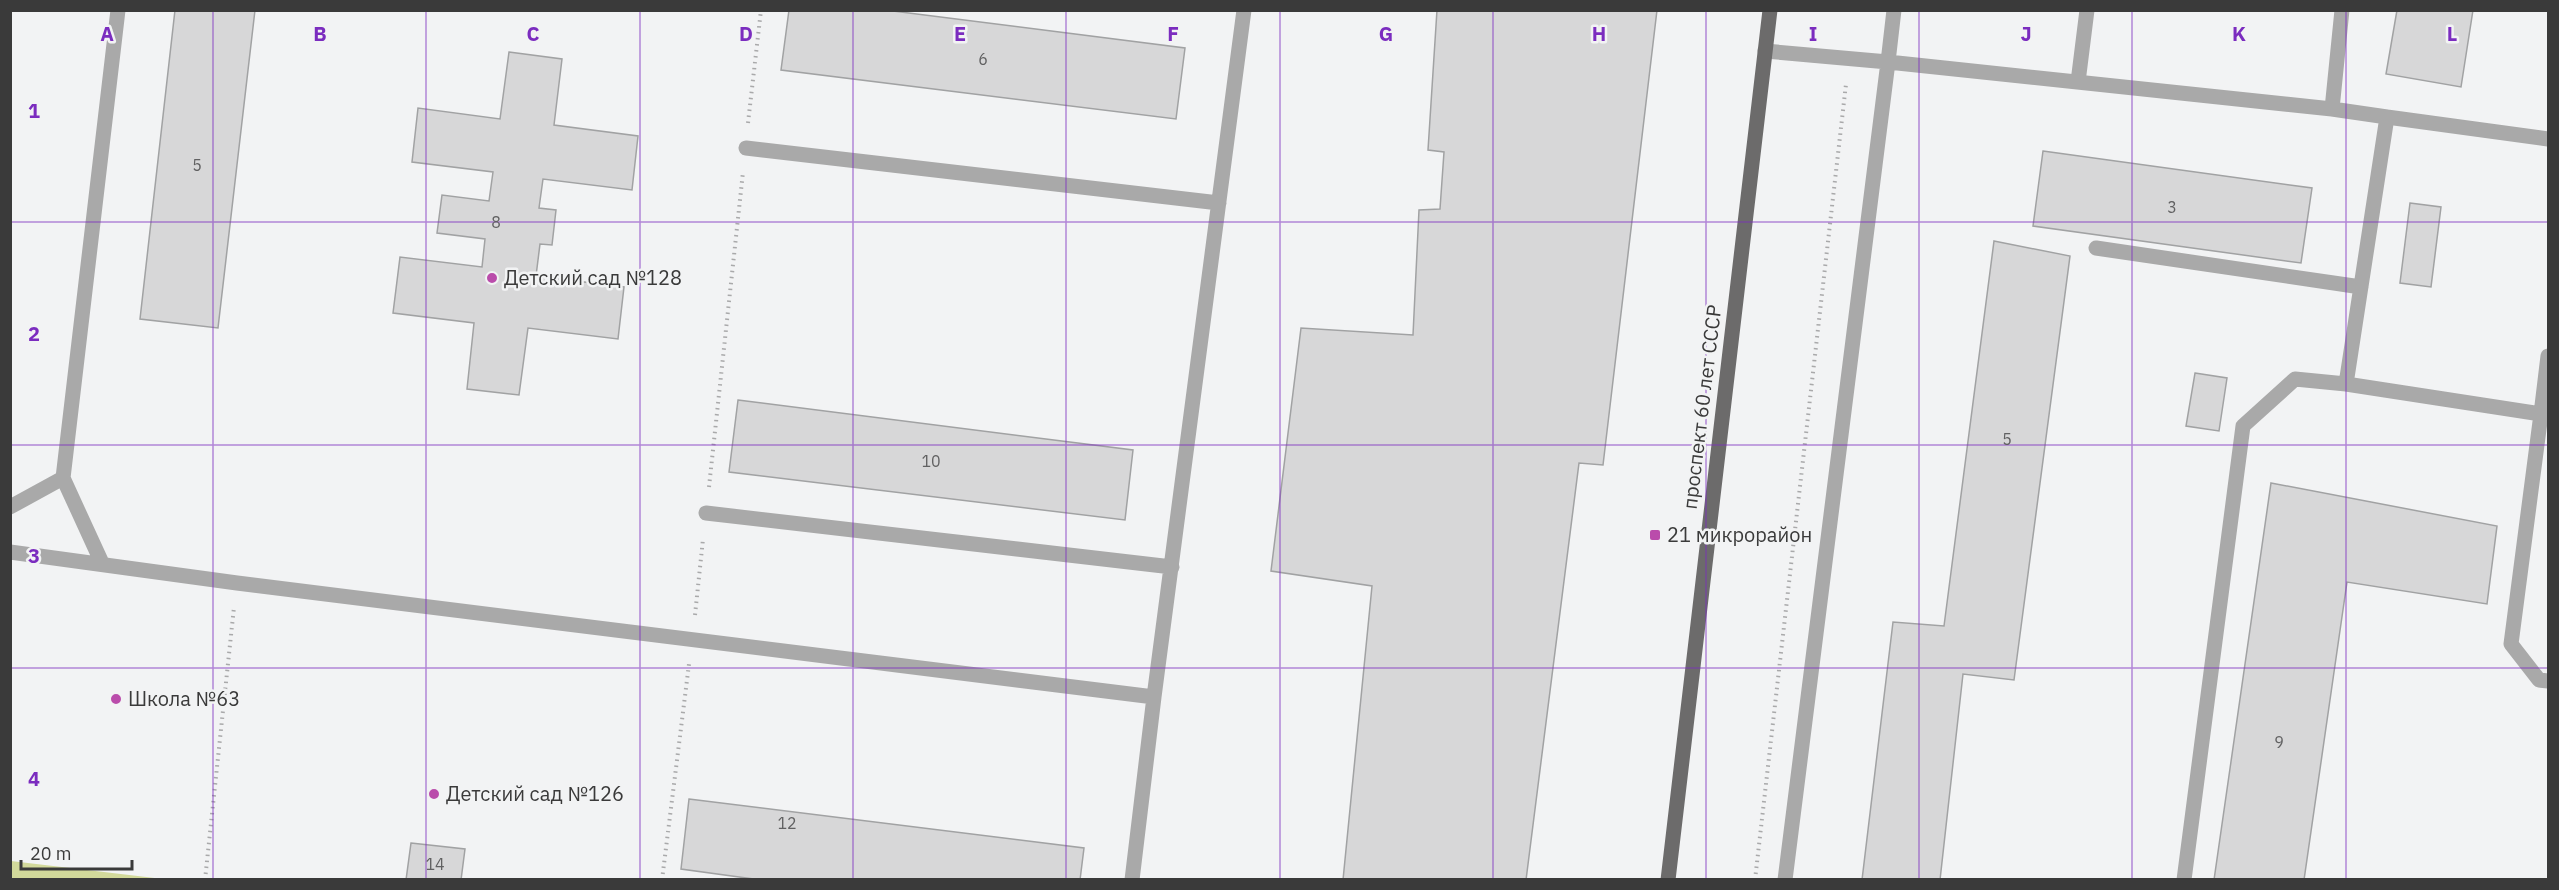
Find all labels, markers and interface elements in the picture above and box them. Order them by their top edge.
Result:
text: A [100,20,114,47]
text: B [313,20,327,47]
text: C [526,20,540,47]
text: D [739,20,753,47]
text: E [954,20,966,47]
text: F [1167,20,1179,47]
text: G [1379,20,1393,47]
text: H [1592,20,1606,47]
text: I [1809,20,1817,47]
text: J [2020,20,2032,47]
text: K [2232,20,2246,47]
text: L [2447,20,2457,47]
house number: 6 [978,49,988,69]
text: 1 [28,97,40,124]
house number: 5 [192,155,202,175]
house number: 3 [2167,197,2177,217]
house number: 8 [491,212,501,232]
place label: Детский сад №128 [504,264,682,291]
marker: Детский сад №128 [485,271,499,285]
street label: проспект 60 лет СССР [1676,303,1727,511]
text: 2 [28,320,40,347]
house number: 5 [2002,429,2012,449]
house number: 10 [921,451,941,471]
place label: 21 микрорайон [1667,521,1812,548]
marker: 21 микрорайон [1648,528,1662,542]
text: 3 [28,542,40,569]
place label: Школа №63 [128,685,240,712]
marker: Школа №63 [109,692,123,706]
house number: 9 [2274,732,2284,752]
text: 4 [28,765,40,792]
place label: Детский сад №126 [446,780,624,807]
marker: Детский сад №126 [427,787,441,801]
house number: 12 [777,813,797,833]
scale bar [21,833,132,871]
text: 20 m [30,842,72,865]
house number: 14 [425,854,445,874]

